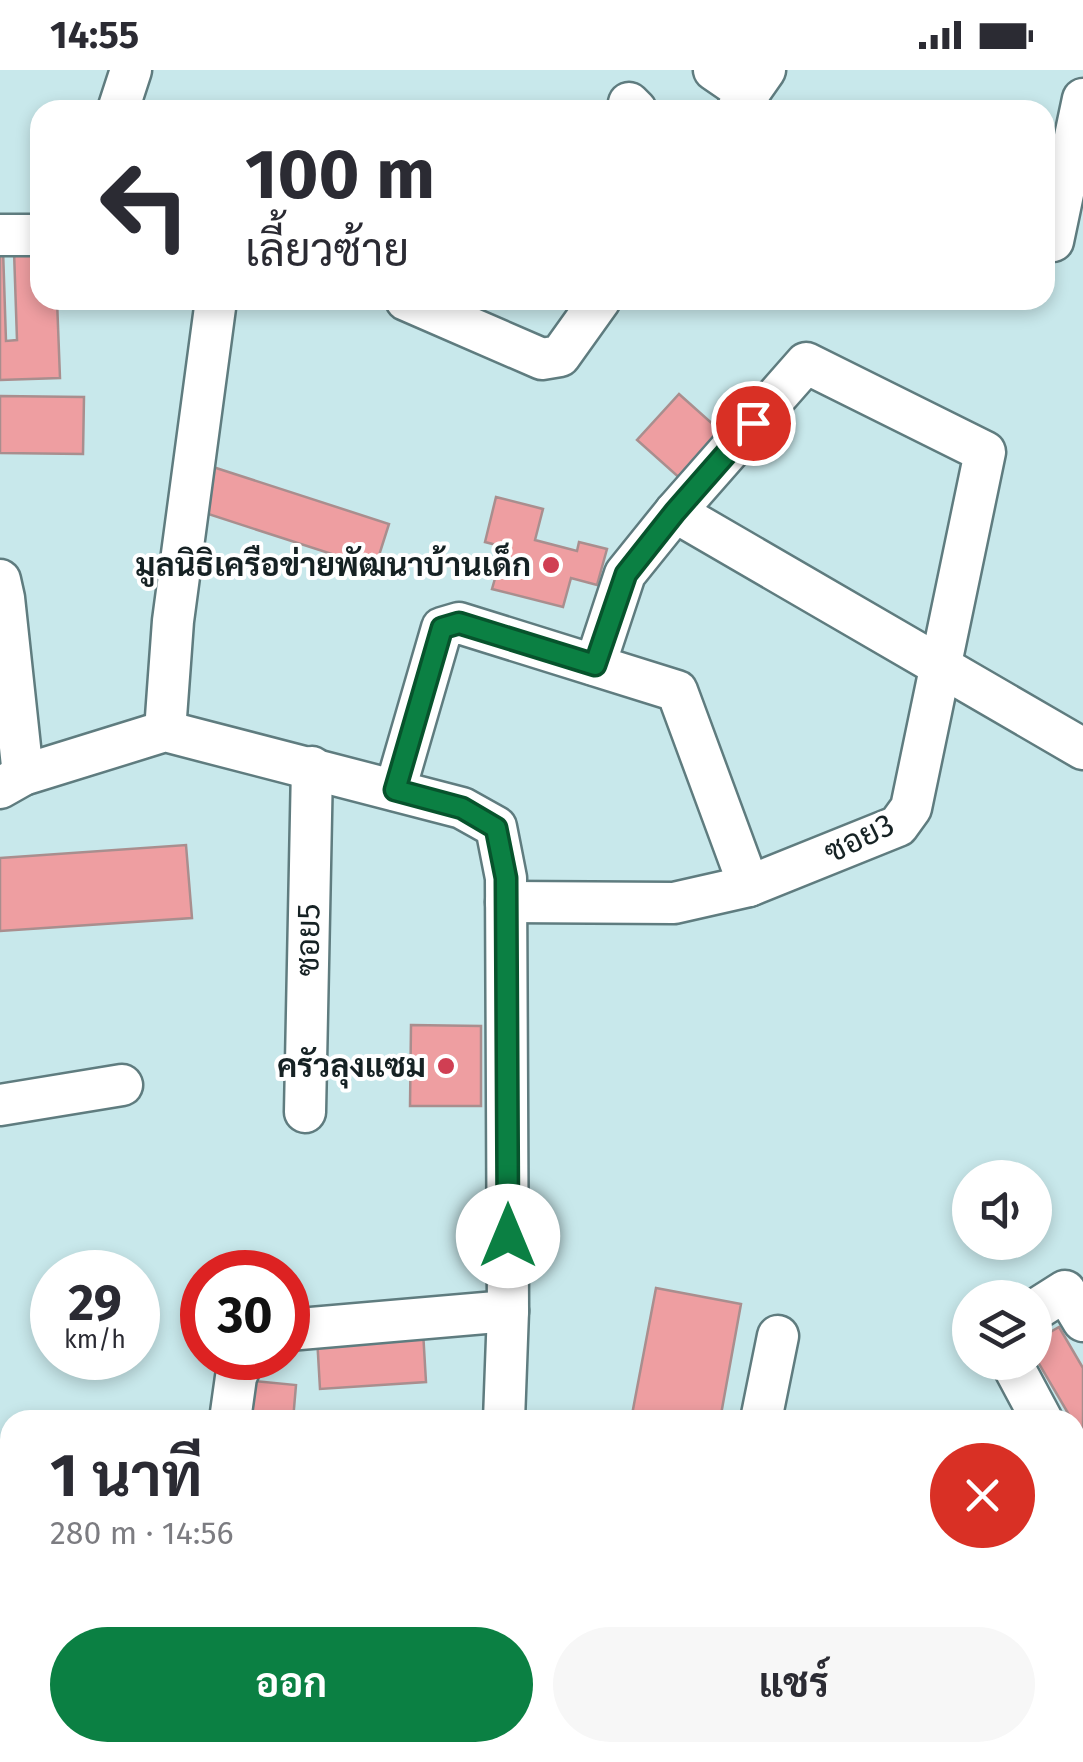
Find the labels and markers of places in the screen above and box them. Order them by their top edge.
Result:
pin [711,381,796,466]
place label: มูลนิธิเครือข่ายพัฒนาบ้านเด็ก [135,542,531,587]
marker: มูลนิธิเครือข่ายพัฒนาบ้านเด็ก [540,554,562,576]
place label: ครัวลุงแซม [277,1047,426,1089]
marker: ครัวลุงแซม [435,1055,457,1077]

